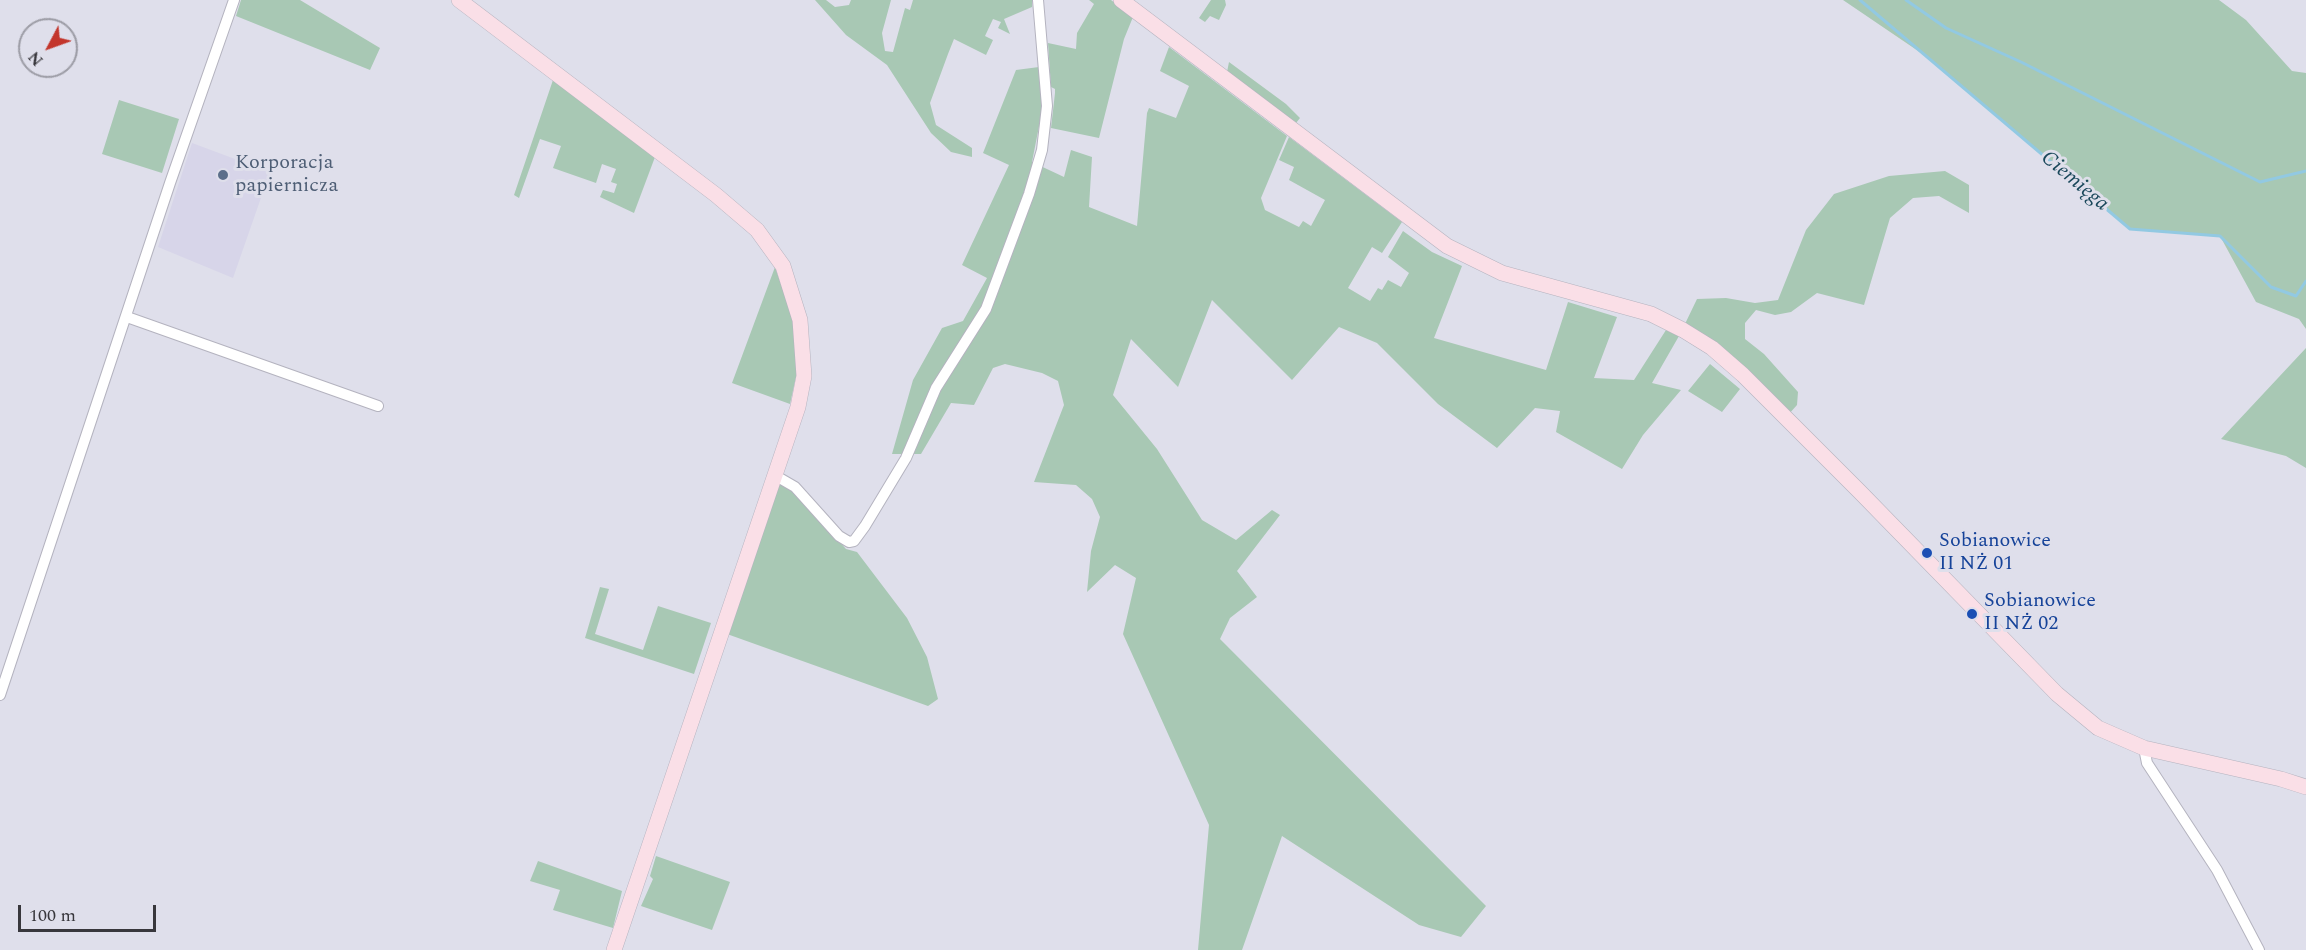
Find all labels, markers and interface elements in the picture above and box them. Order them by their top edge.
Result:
north arrow [18,18,78,78]
text: N [23,46,49,71]
water label: Ciemięga [2035,146,2113,218]
place label: Korporacja papiernicza [235,152,338,199]
marker: Korporacja papiernicza [216,168,230,182]
place label: Sobianowice II NŻ 01 [1939,530,2051,577]
marker: Sobianowice II NŻ 01 [1920,546,1934,560]
place label: Sobianowice II NŻ 02 [1984,590,2096,637]
marker: Sobianowice II NŻ 02 [1965,607,1979,621]
scale bar [21,893,159,931]
text: 100 m [29,902,76,929]

